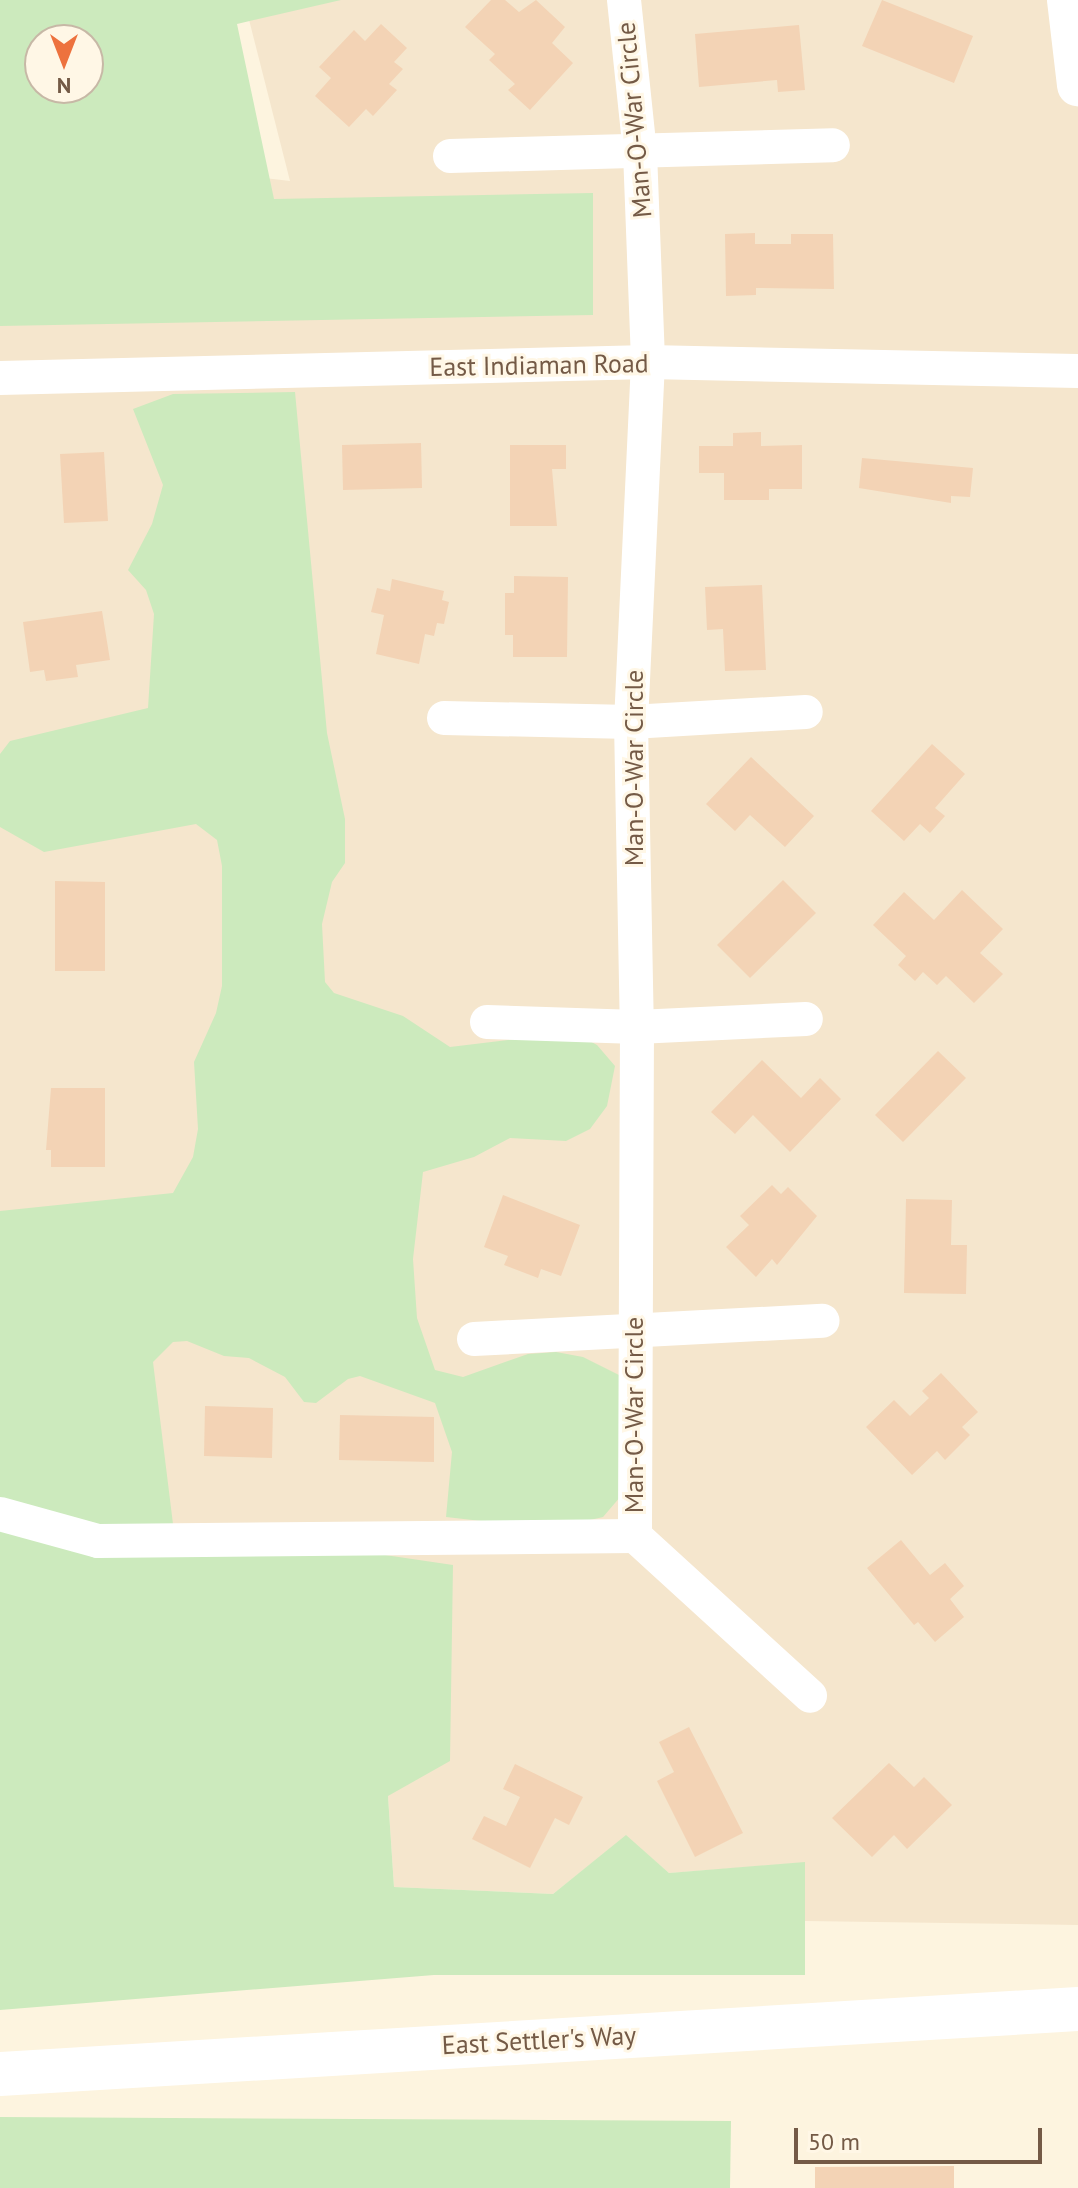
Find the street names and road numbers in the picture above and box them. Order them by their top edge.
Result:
street label: Man-O-War Circle [610,21,658,219]
street label: East Indiaman Road [429,347,649,383]
street label: Man-O-War Circle [618,670,650,866]
street label: Man-O-War Circle [618,1317,650,1513]
street label: East Settler's Way [441,2019,637,2061]

